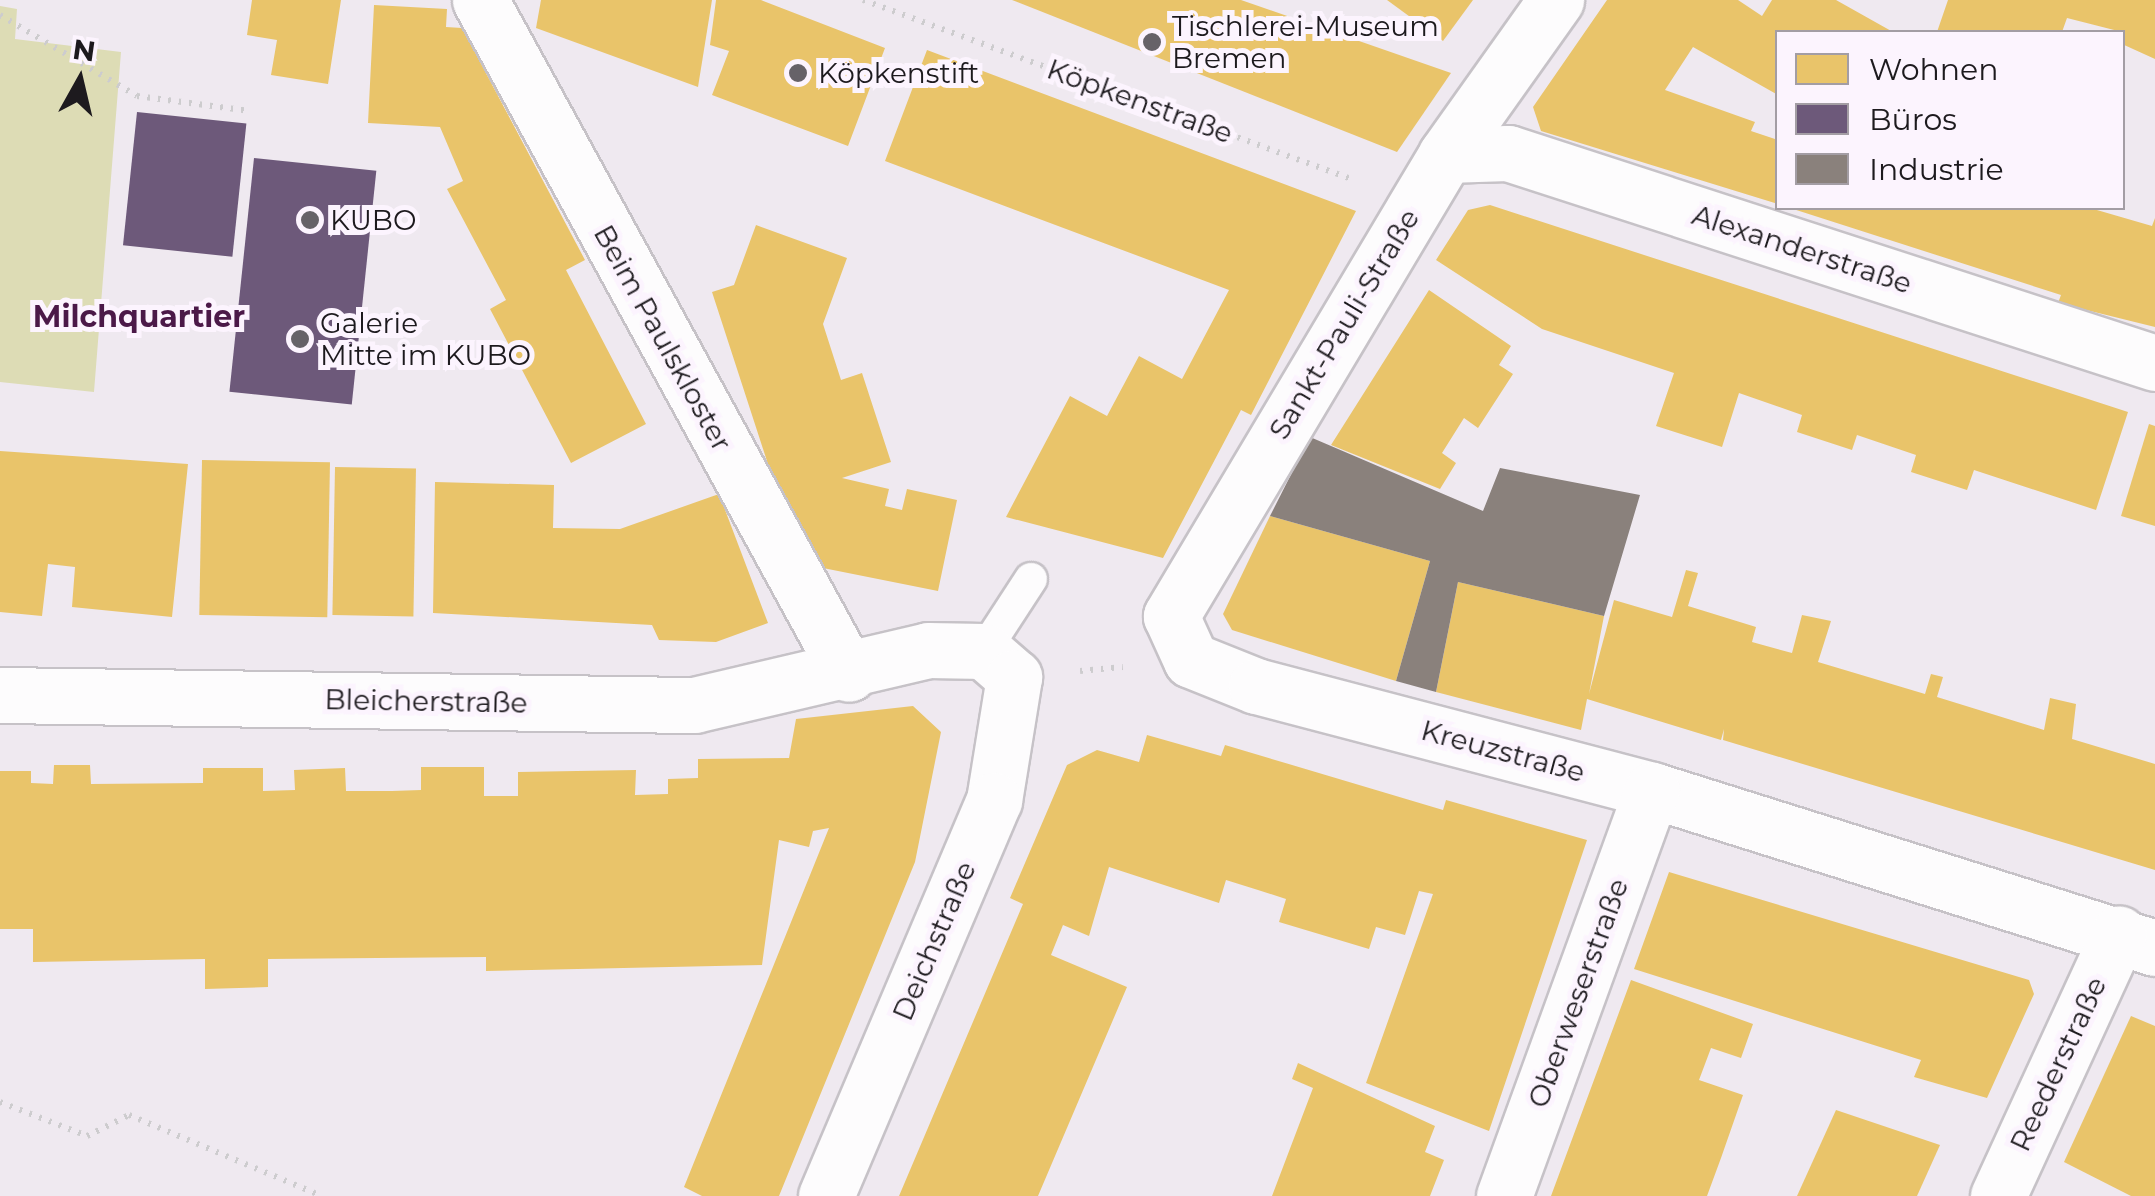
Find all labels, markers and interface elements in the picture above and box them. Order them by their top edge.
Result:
place label: Tischlerei-Museum Bremen [1172,9,1439,75]
north arrow [30,30,130,130]
legend [1775,30,2125,210]
marker: Tischlerei-Museum Bremen [1141,31,1163,53]
text: N [71,32,98,69]
text: Wohnen [1869,51,1998,88]
street label: Köpkenstraße [1043,52,1237,150]
place label: Köpkenstift [818,56,979,90]
marker: Köpkenstift [787,62,809,84]
text: Büros [1869,101,1957,138]
text: Industrie [1869,151,2004,188]
street label: Alexanderstraße [1688,198,1916,300]
place label: KUBO [330,203,416,237]
street label: Sankt-Pauli-Straße [1262,203,1426,445]
marker: KUBO [299,209,321,231]
street label: Beim Paulskloster [587,219,739,457]
district label: Milchquartier [33,299,245,335]
place label: Galerie Mitte im KUBO [320,306,531,372]
marker: Galerie Mitte im KUBO [289,328,311,350]
street label: Bleicherstraße [324,682,528,720]
street label: Kreuzstraße [1418,713,1588,789]
street label: Deichstraße [885,857,983,1025]
street label: Oberweserstraße [1521,874,1635,1112]
street label: Reederstraße [2003,972,2113,1156]

